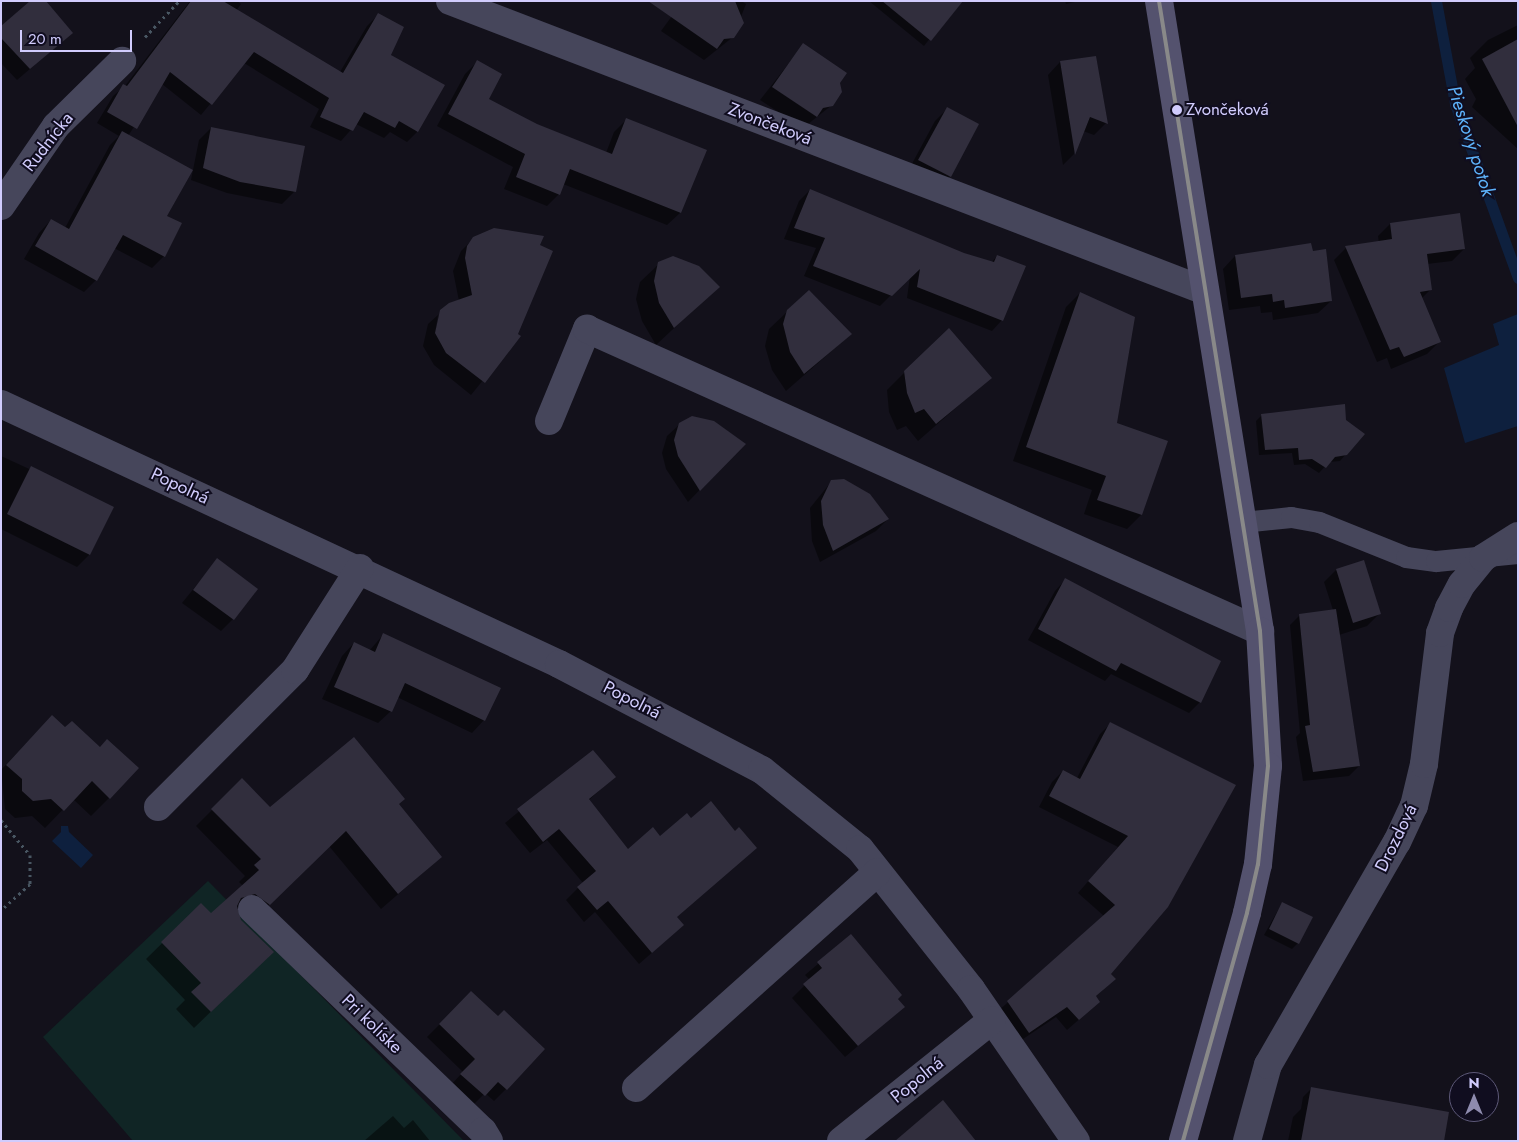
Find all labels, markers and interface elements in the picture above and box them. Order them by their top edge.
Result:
scale bar [22,20,135,52]
text: 20 m [28,28,62,50]
water label: Pieskový potok [1442,83,1500,199]
street label: Zvončeková [725,98,815,150]
place label: Zvončeková [1186,100,1269,120]
marker: Zvončeková [1172,105,1182,115]
street label: Rudnícka [18,108,78,176]
street label: Popolná [148,463,212,509]
street label: Popolná [600,676,664,724]
street label: Drozdová [1370,801,1422,875]
street label: Pri kolíske [337,990,407,1058]
street label: Popolná [886,1052,948,1108]
north arrow [1449,1072,1499,1122]
text: N [1468,1073,1480,1093]

